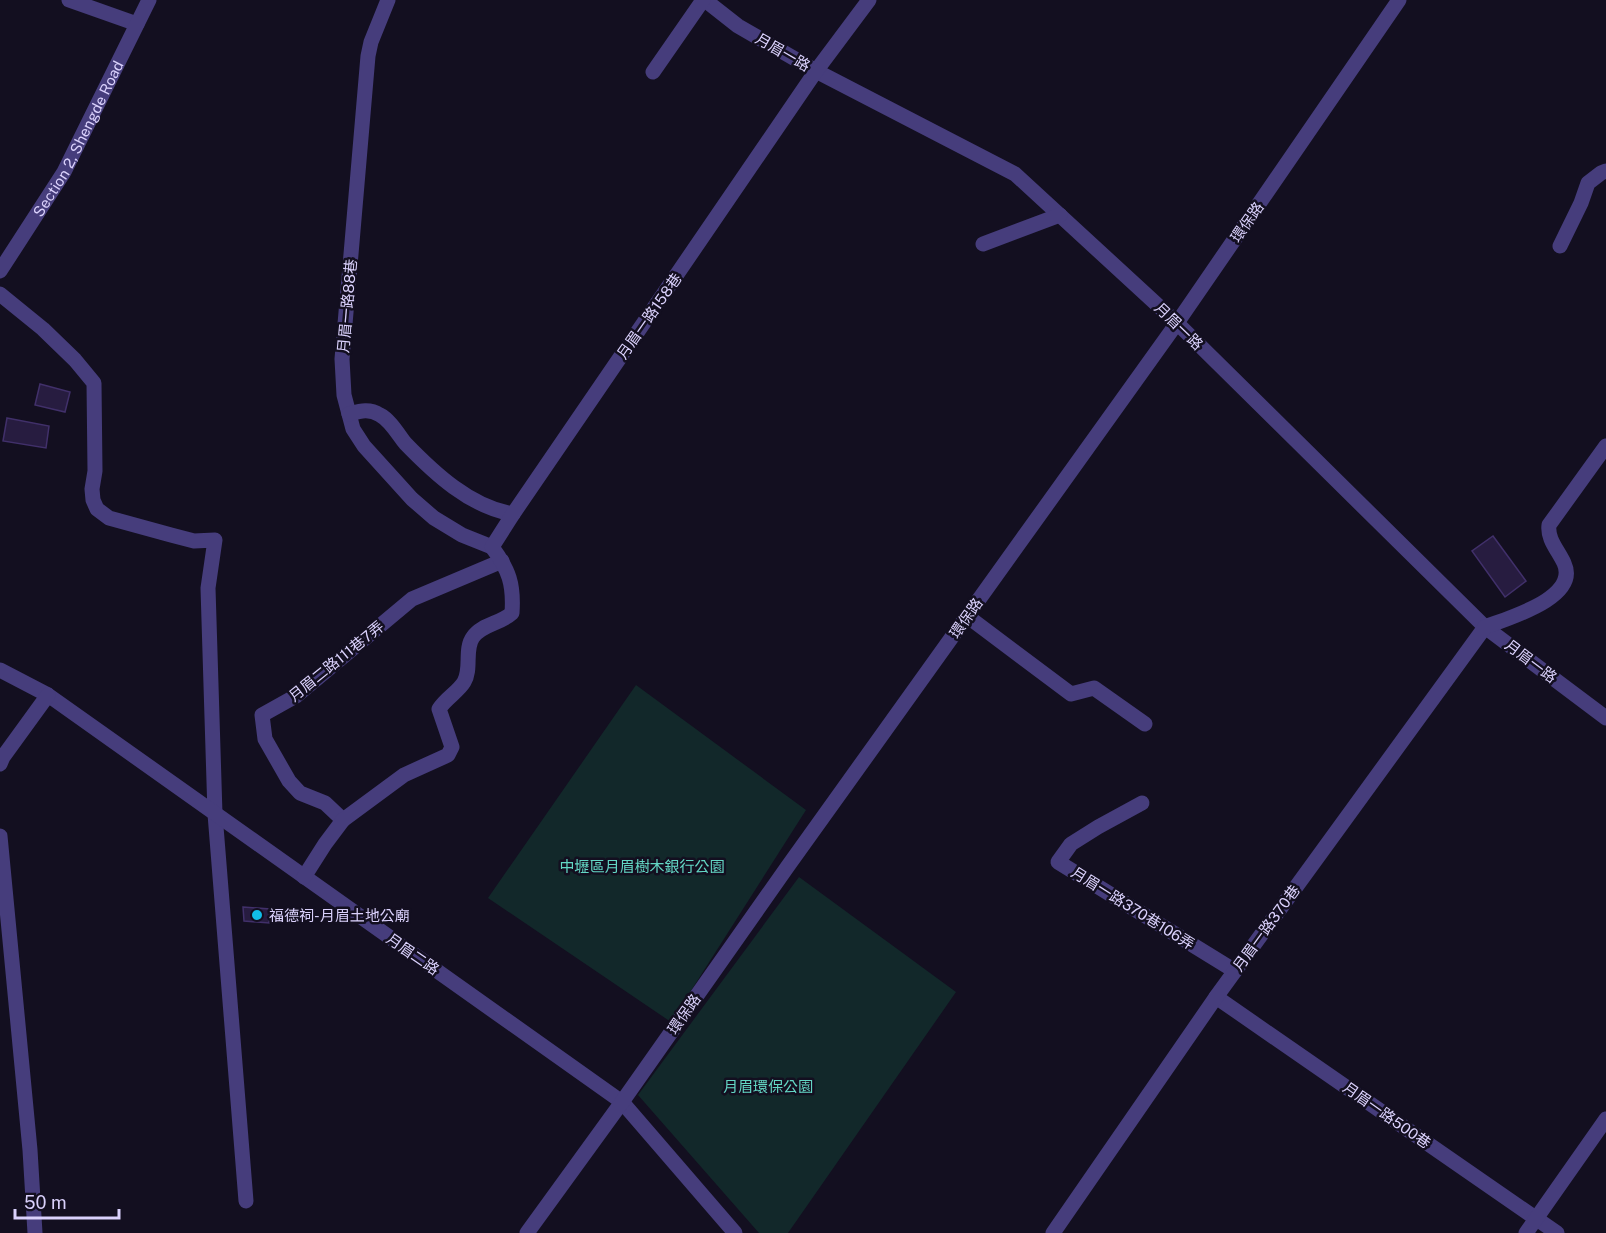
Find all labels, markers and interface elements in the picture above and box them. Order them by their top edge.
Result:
street label: 月眉一路 [753,30,813,74]
street label: Section 2, Shengde Road [29,58,126,220]
street label: 環保路 [1227,199,1267,245]
street label: 月眉一路88巷 [334,258,360,354]
street label: 月眉一路158巷 [613,270,685,362]
street label: 月眉一路 [1152,299,1206,353]
street label: 環保路 [946,595,986,641]
street label: 月眉二路111巷7弄 [285,617,387,705]
street label: 月眉一路 [1502,636,1560,686]
park label: 中壢區月眉樹木銀行公園 [559,858,725,875]
street label: 月眉一路370巷106弄 [1068,863,1198,953]
street label: 月眉一路370巷 [1229,882,1303,974]
place label: 福德祠-月眉土地公廟 [269,907,410,924]
marker: 福德祠-月眉土地公廟 [250,908,264,922]
street label: 月眉二路 [384,930,442,978]
street label: 環保路 [664,991,704,1037]
park label: 月眉環保公園 [723,1078,813,1095]
street label: 月眉一路500巷 [1340,1079,1434,1151]
scale bar [15,1182,118,1220]
text: 50 m [24,1192,67,1213]

